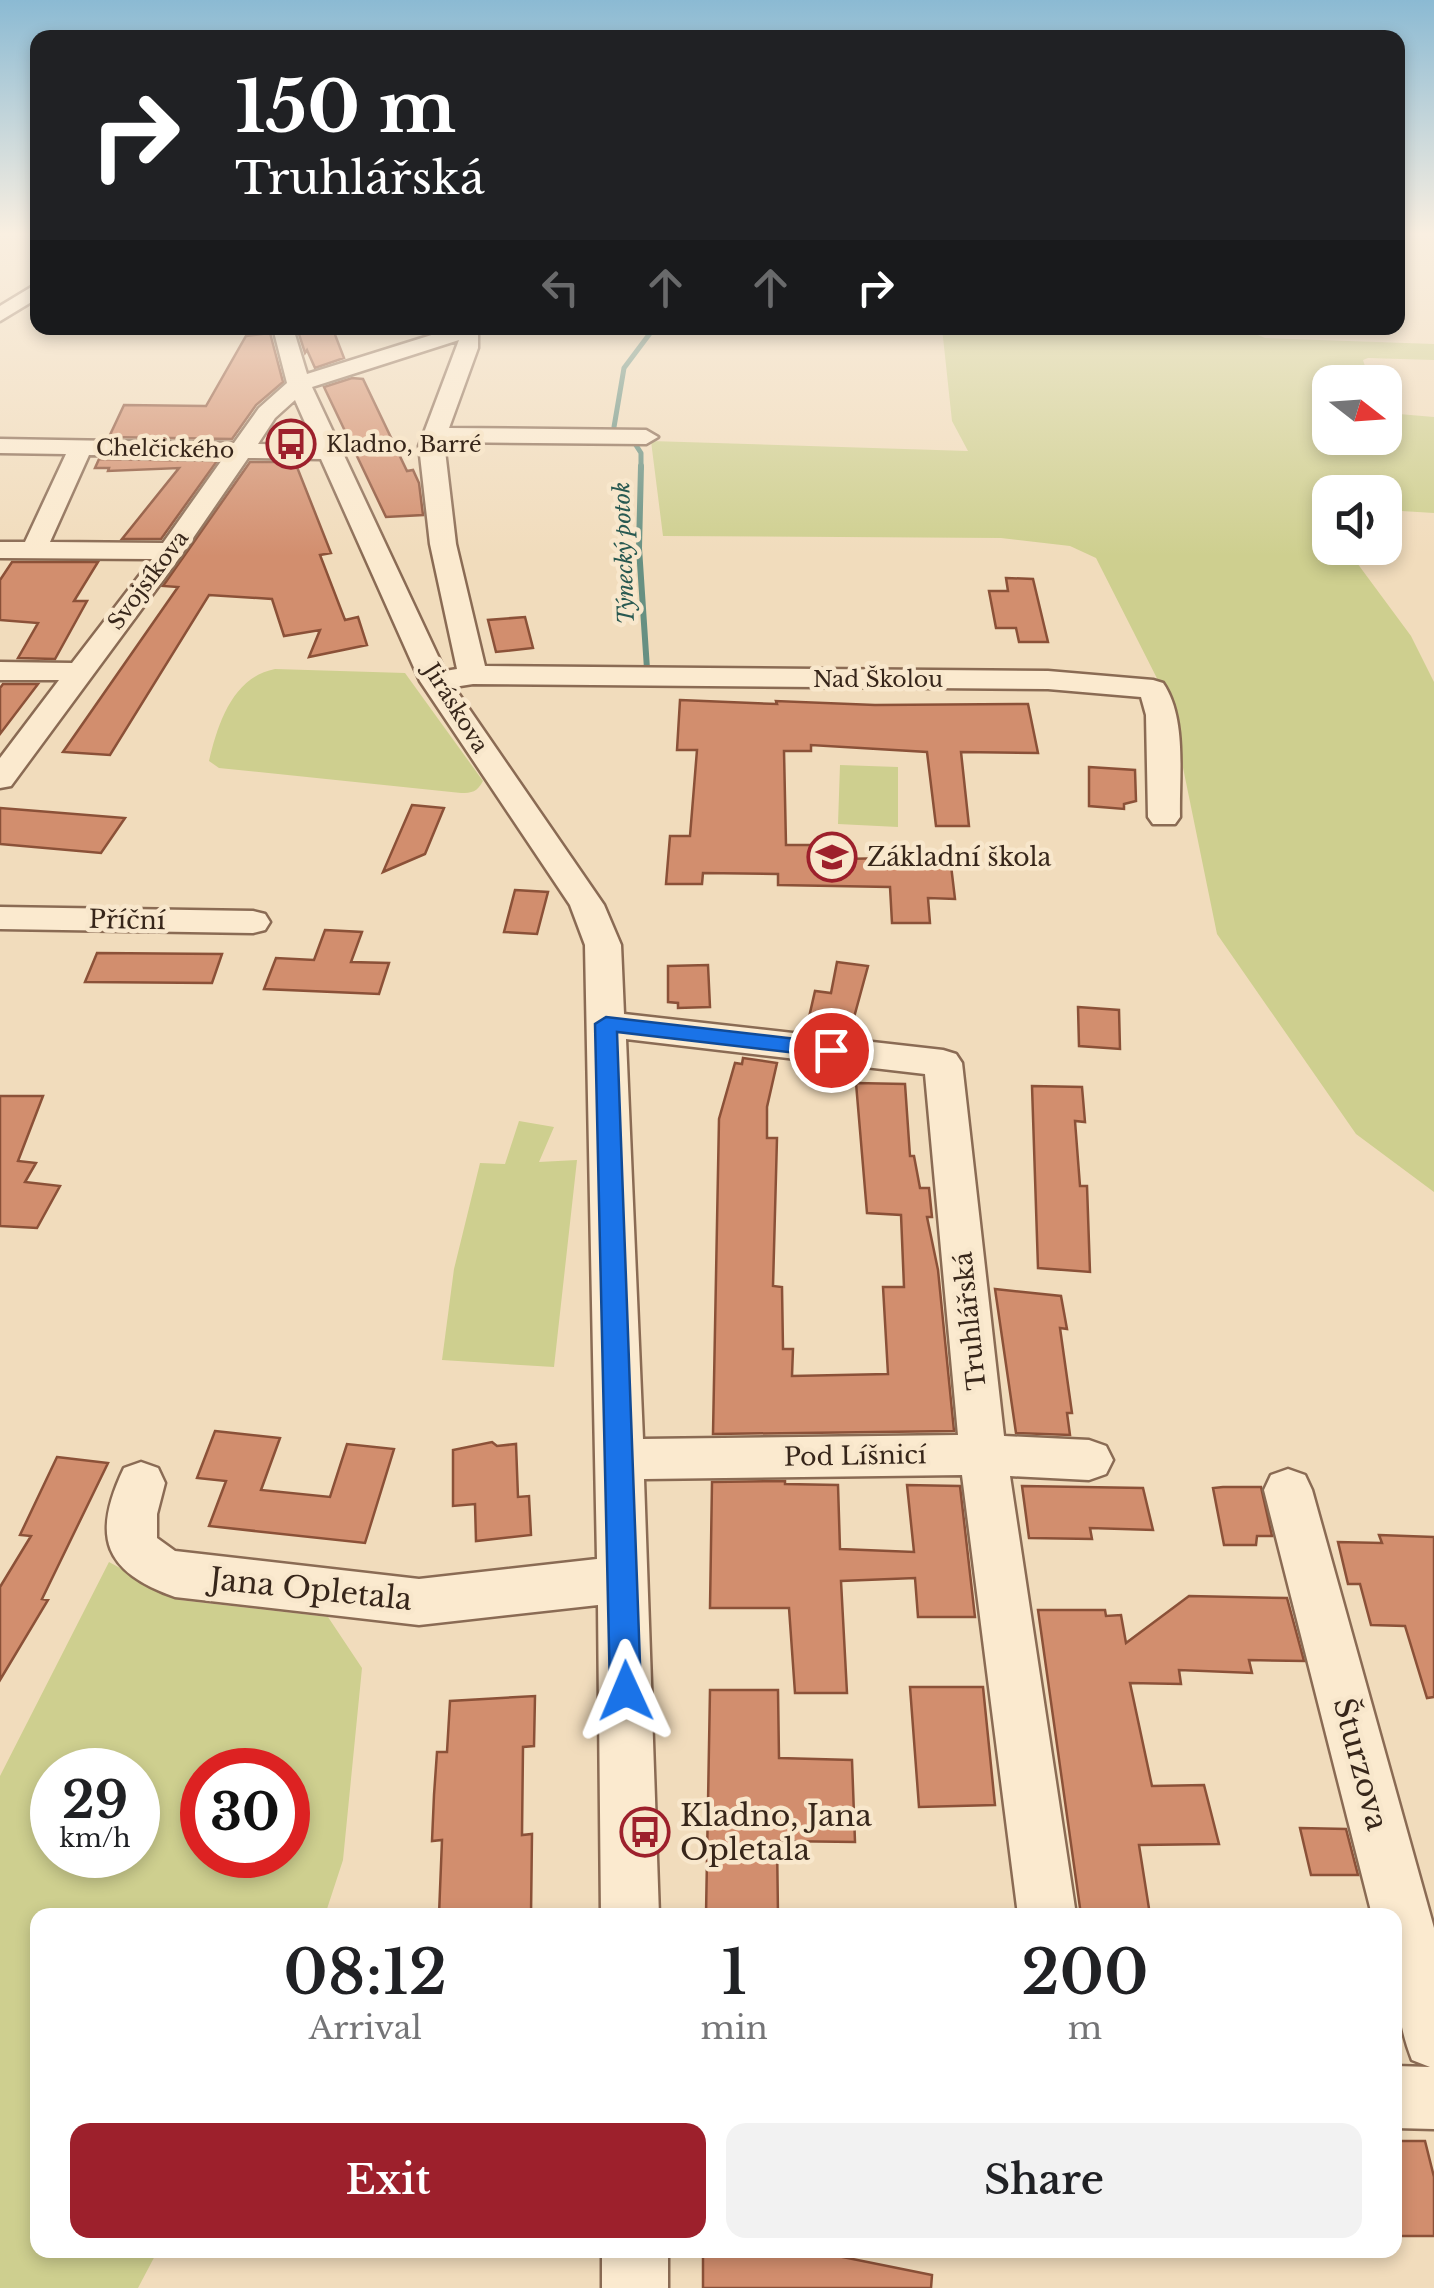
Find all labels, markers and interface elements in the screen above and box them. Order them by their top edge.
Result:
text: 150 m [235,64,456,151]
icon: right [70,70,200,200]
text: Truhlářská [235,150,485,206]
icon: left [533,260,588,315]
icon: ahead [638,260,693,315]
icon: ahead [743,260,798,315]
icon: right [848,260,903,315]
north arrow [1312,365,1402,455]
map controls [1312,365,1402,565]
bus stop icon: Kladno, Barré [265,418,317,470]
place label: Kladno, Barré [326,431,482,458]
street label: Chelčického [96,434,234,464]
button: sound [1312,475,1402,565]
water label: Týnecký potok [608,481,640,625]
street label: Svojsíkova [102,524,195,635]
street label: Jiráskova [416,656,495,759]
street label: Nad Školou [813,665,943,693]
school or university icon: Základní škola [806,831,858,883]
place label: Základní škola [867,842,1052,873]
street label: Příční [88,904,166,936]
pin [789,1008,874,1093]
icon: arrive [804,1023,859,1078]
street label: Truhlářská [947,1250,993,1392]
street label: Pod Líšnicí [783,1439,927,1473]
street label: Jana Opletala [204,1560,414,1618]
position arrow [574,1639,678,1743]
street label: Šturzova [1326,1694,1396,1834]
speed limit sign: 30 [180,1748,310,1878]
text: 29 [62,1769,128,1832]
place label: Kladno, Jana Opletala [680,1797,872,1868]
bus stop icon: Kladno, Jana Opletala [619,1806,671,1858]
text: km/h [60,1823,130,1854]
text: 08:12 [283,1936,447,2010]
text: 1 [721,1936,747,2010]
text: 200 [1021,1936,1149,2010]
text: Arrival [309,2008,422,2048]
text: min [701,2008,768,2048]
text: m [1068,2008,1102,2048]
button: Exit [70,2123,706,2238]
button: Share [726,2123,1362,2238]

